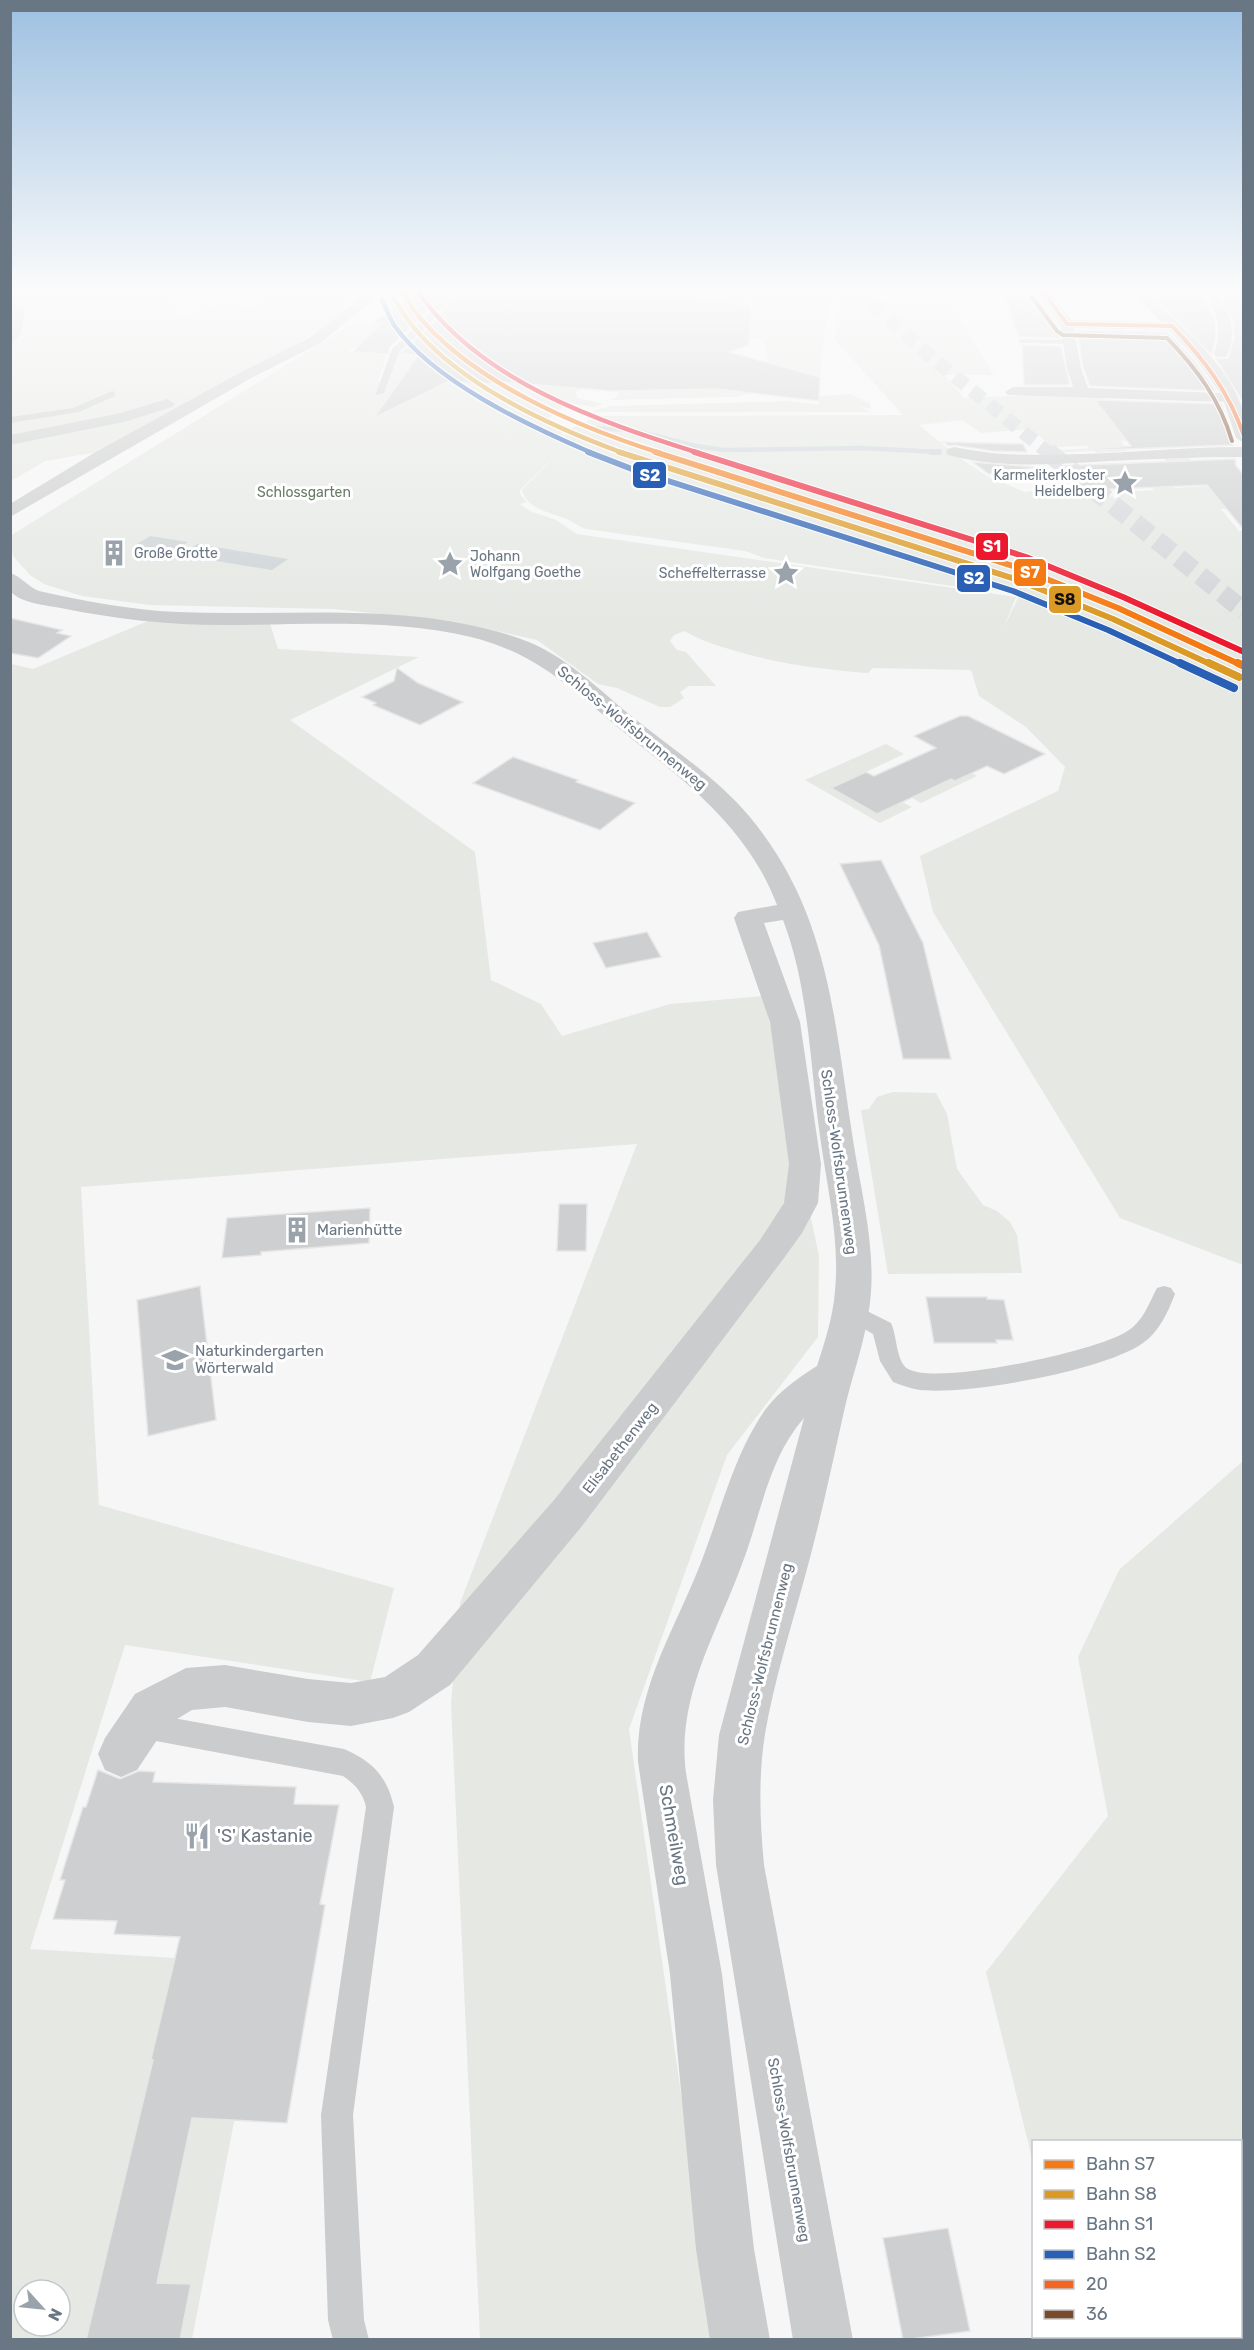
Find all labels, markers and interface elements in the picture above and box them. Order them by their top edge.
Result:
line badge: S2 [632,461,667,489]
text: S2 [639,466,661,485]
place label: Karmeliterkloster Heidelberg [994,467,1106,500]
place icon: Karmeliterkloster Heidelberg [1110,468,1140,498]
park label: Schlossgarten [257,484,351,501]
line badge: S1 [975,532,1009,561]
text: S1 [983,537,1001,556]
building icon: Große Grotte [99,538,129,568]
place label: Große Grotte [134,545,218,562]
place label: Johann Wolfgang Goethe [470,548,581,581]
place icon: Johann Wolfgang Goethe [435,549,465,579]
place icon: Scheffelterrasse [771,558,801,588]
line badge: S7 [1013,558,1047,587]
text: S7 [1020,563,1040,582]
line badge: S2 [956,564,991,593]
place label: Scheffelterrasse [659,565,766,582]
text: S2 [963,569,985,588]
line badge: S8 [1048,585,1082,614]
text: S8 [1054,590,1076,609]
street label: Schloss-Wolfsbrunnenweg [554,662,710,794]
street label: Schloss-Wolfsbrunnenweg [817,1068,861,1256]
building icon: Marienhütte [282,1215,312,1245]
place label: Marienhütte [317,1221,402,1239]
place label: Naturkindergarten Wörterwald [195,1342,324,1377]
school or university icon: Naturkindergarten Wörterwald [160,1345,190,1375]
street label: Elisabethenweg [579,1399,661,1497]
street label: Schloss-Wolfsbrunnenweg [734,1561,796,1747]
street label: Schmeilweg [654,1783,694,1887]
restaurant icon: 'S' Kastanie [182,1821,212,1851]
place label: 'S' Kastanie [217,1825,313,1847]
street label: Schloss-Wolfsbrunnenweg [764,2056,814,2244]
legend [1032,2140,1242,2338]
text: Bahn S7 [1086,2153,1155,2175]
text: Bahn S8 [1086,2183,1157,2205]
text: Bahn S1 [1086,2213,1153,2235]
text: Bahn S2 [1086,2243,1156,2265]
text: 20 [1086,2273,1108,2295]
north arrow [12,2278,72,2338]
text: 36 [1086,2303,1108,2325]
text: N [44,2305,66,2324]

